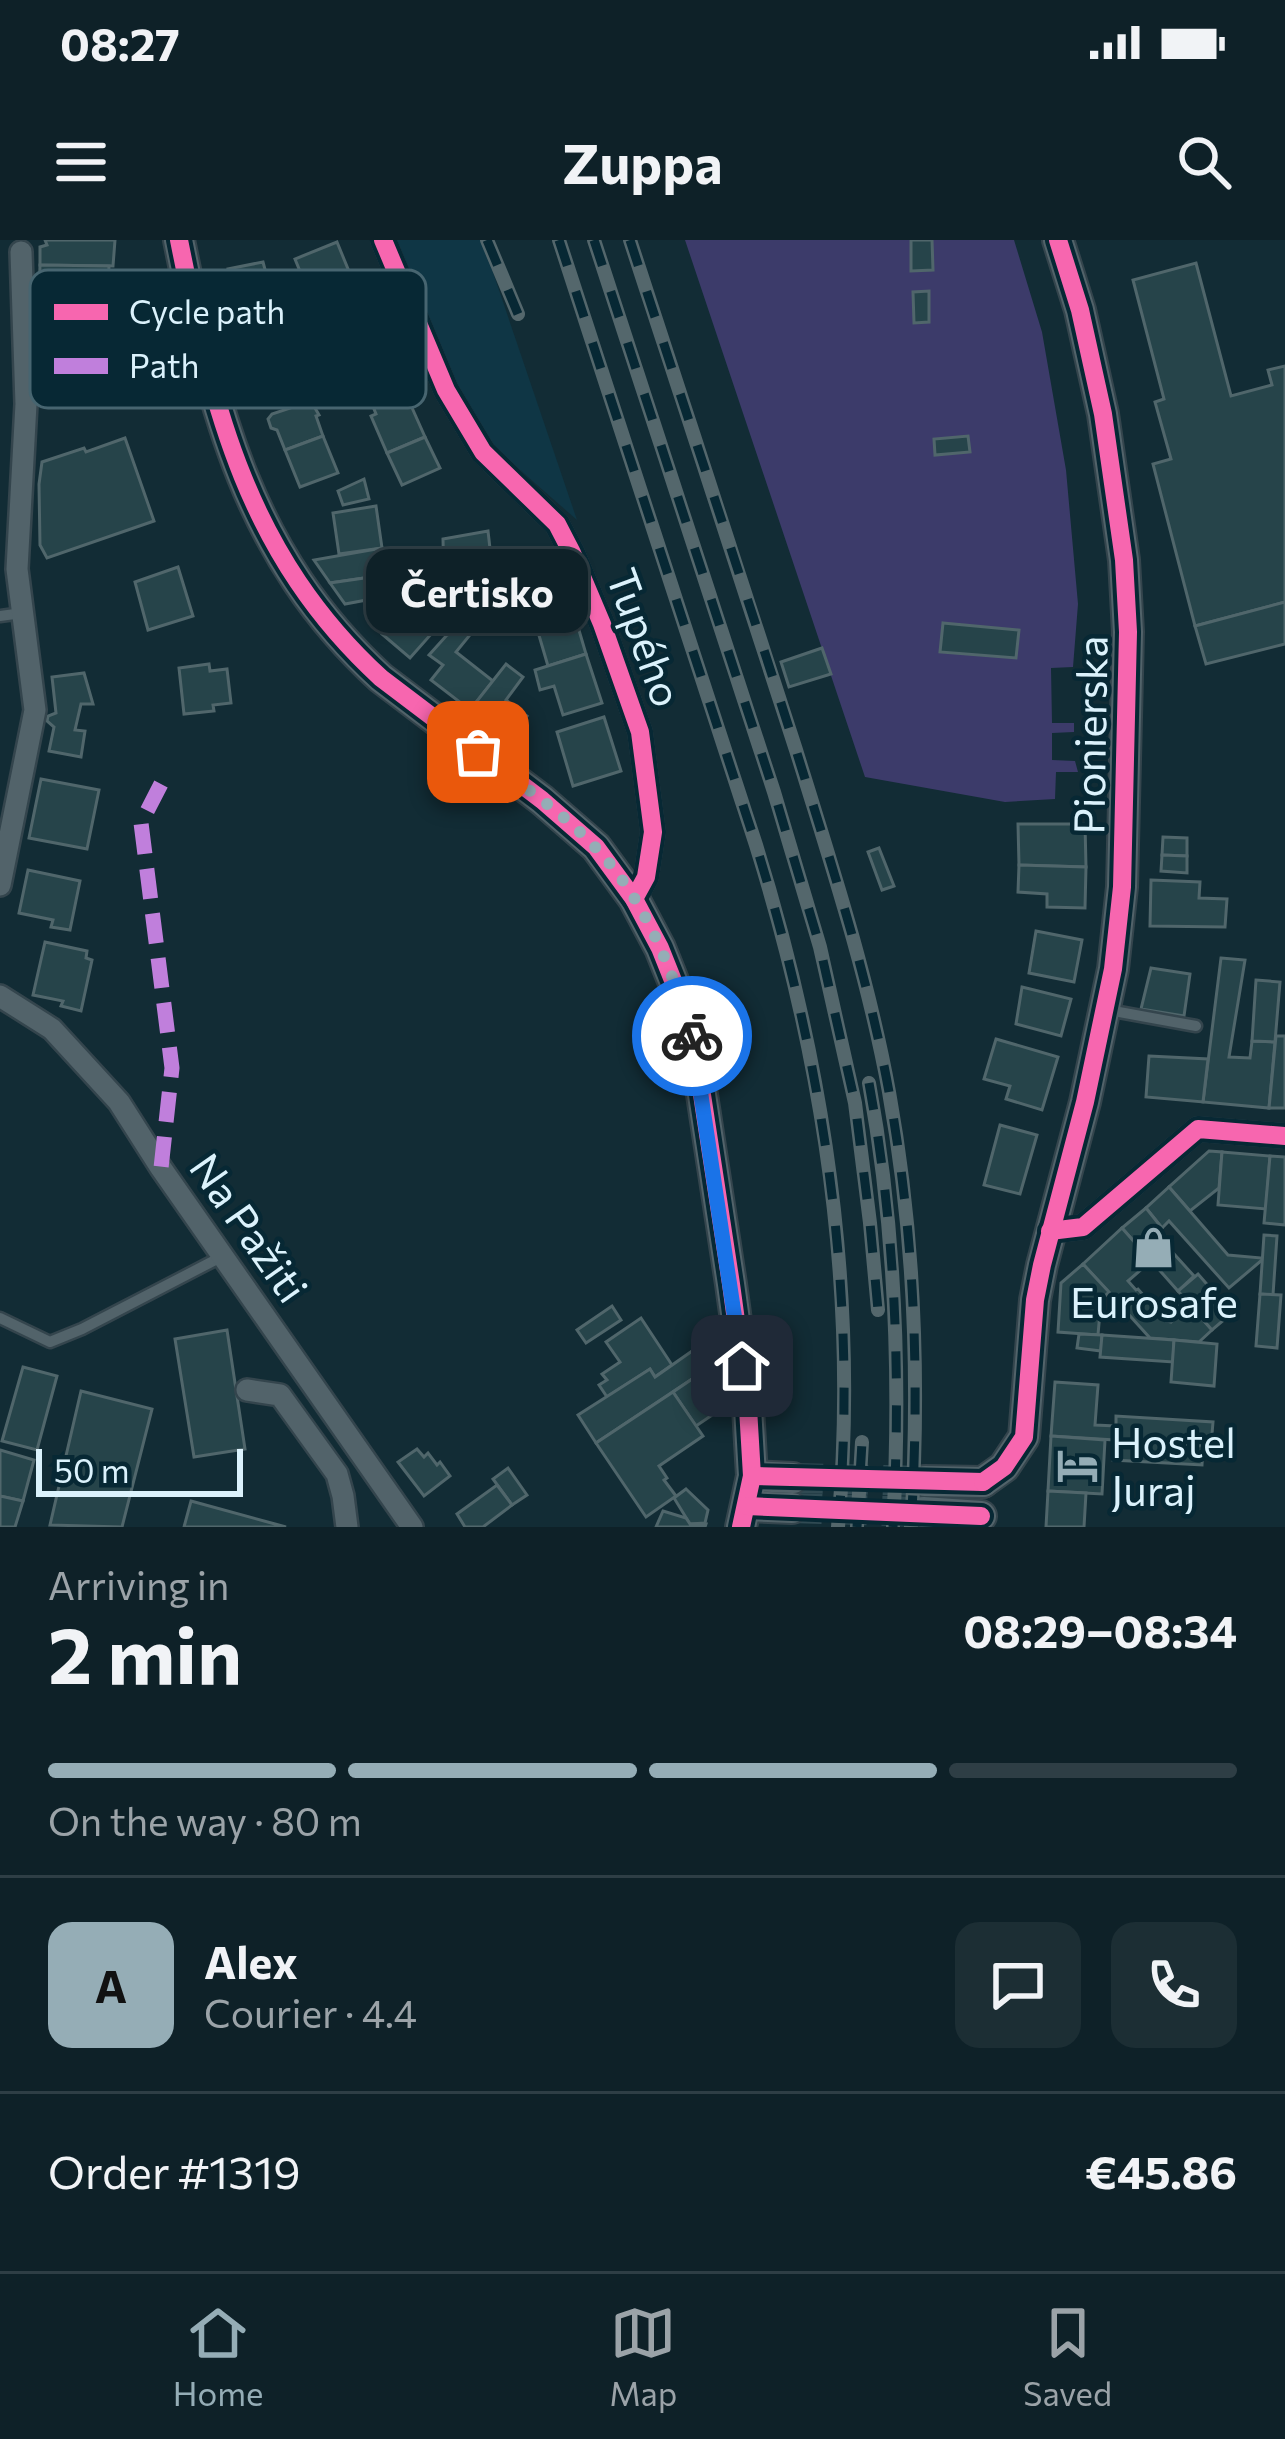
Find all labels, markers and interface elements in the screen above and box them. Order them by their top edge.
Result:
text: 08:27 [60,15,180,70]
icon: menu [48,129,114,195]
text: Zuppa [562,129,723,195]
icon: search [1171,129,1237,195]
legend [30,270,426,408]
text: Cycle path [129,290,285,331]
text: Path [129,344,199,385]
callout: Čertisko [367,548,589,632]
street label: Tupého [597,561,695,713]
text: Čertisko [400,567,554,615]
street label: Pionierska [1061,635,1117,835]
pin [427,701,529,803]
icon: bag [445,719,511,785]
courier [632,976,752,1096]
icon: bike [659,1003,725,1069]
street label: Na Pažiti [180,1143,320,1311]
shop icon: Eurosafe [1131,1224,1177,1270]
place label: Eurosafe [1070,1275,1238,1327]
pin [691,1315,793,1417]
icon: home [709,1333,775,1399]
place label: Hostel Juraj [1111,1415,1236,1515]
hotel icon: Hostel Juraj [1054,1442,1100,1488]
scale bar [36,1443,243,1496]
text: 50 m [54,1449,130,1490]
text: Arriving in [48,1560,229,1608]
text: 08:29–08:34 [963,1602,1237,1657]
text: 2 min [48,1605,242,1700]
text: On the way · 80 m [48,1796,362,1844]
button: chat [955,1922,1081,2048]
button: phone [1111,1922,1237,2048]
text: Alex [204,1933,298,1988]
text: A [95,1957,127,2012]
text: Courier · 4.4 [204,1988,417,2036]
text: Order #1319 [48,2143,300,2198]
text: €45.86 [1085,2143,1237,2198]
tab: Home [173,2300,264,2413]
tab: Map [609,2300,677,2413]
tab: Saved [1023,2300,1112,2413]

